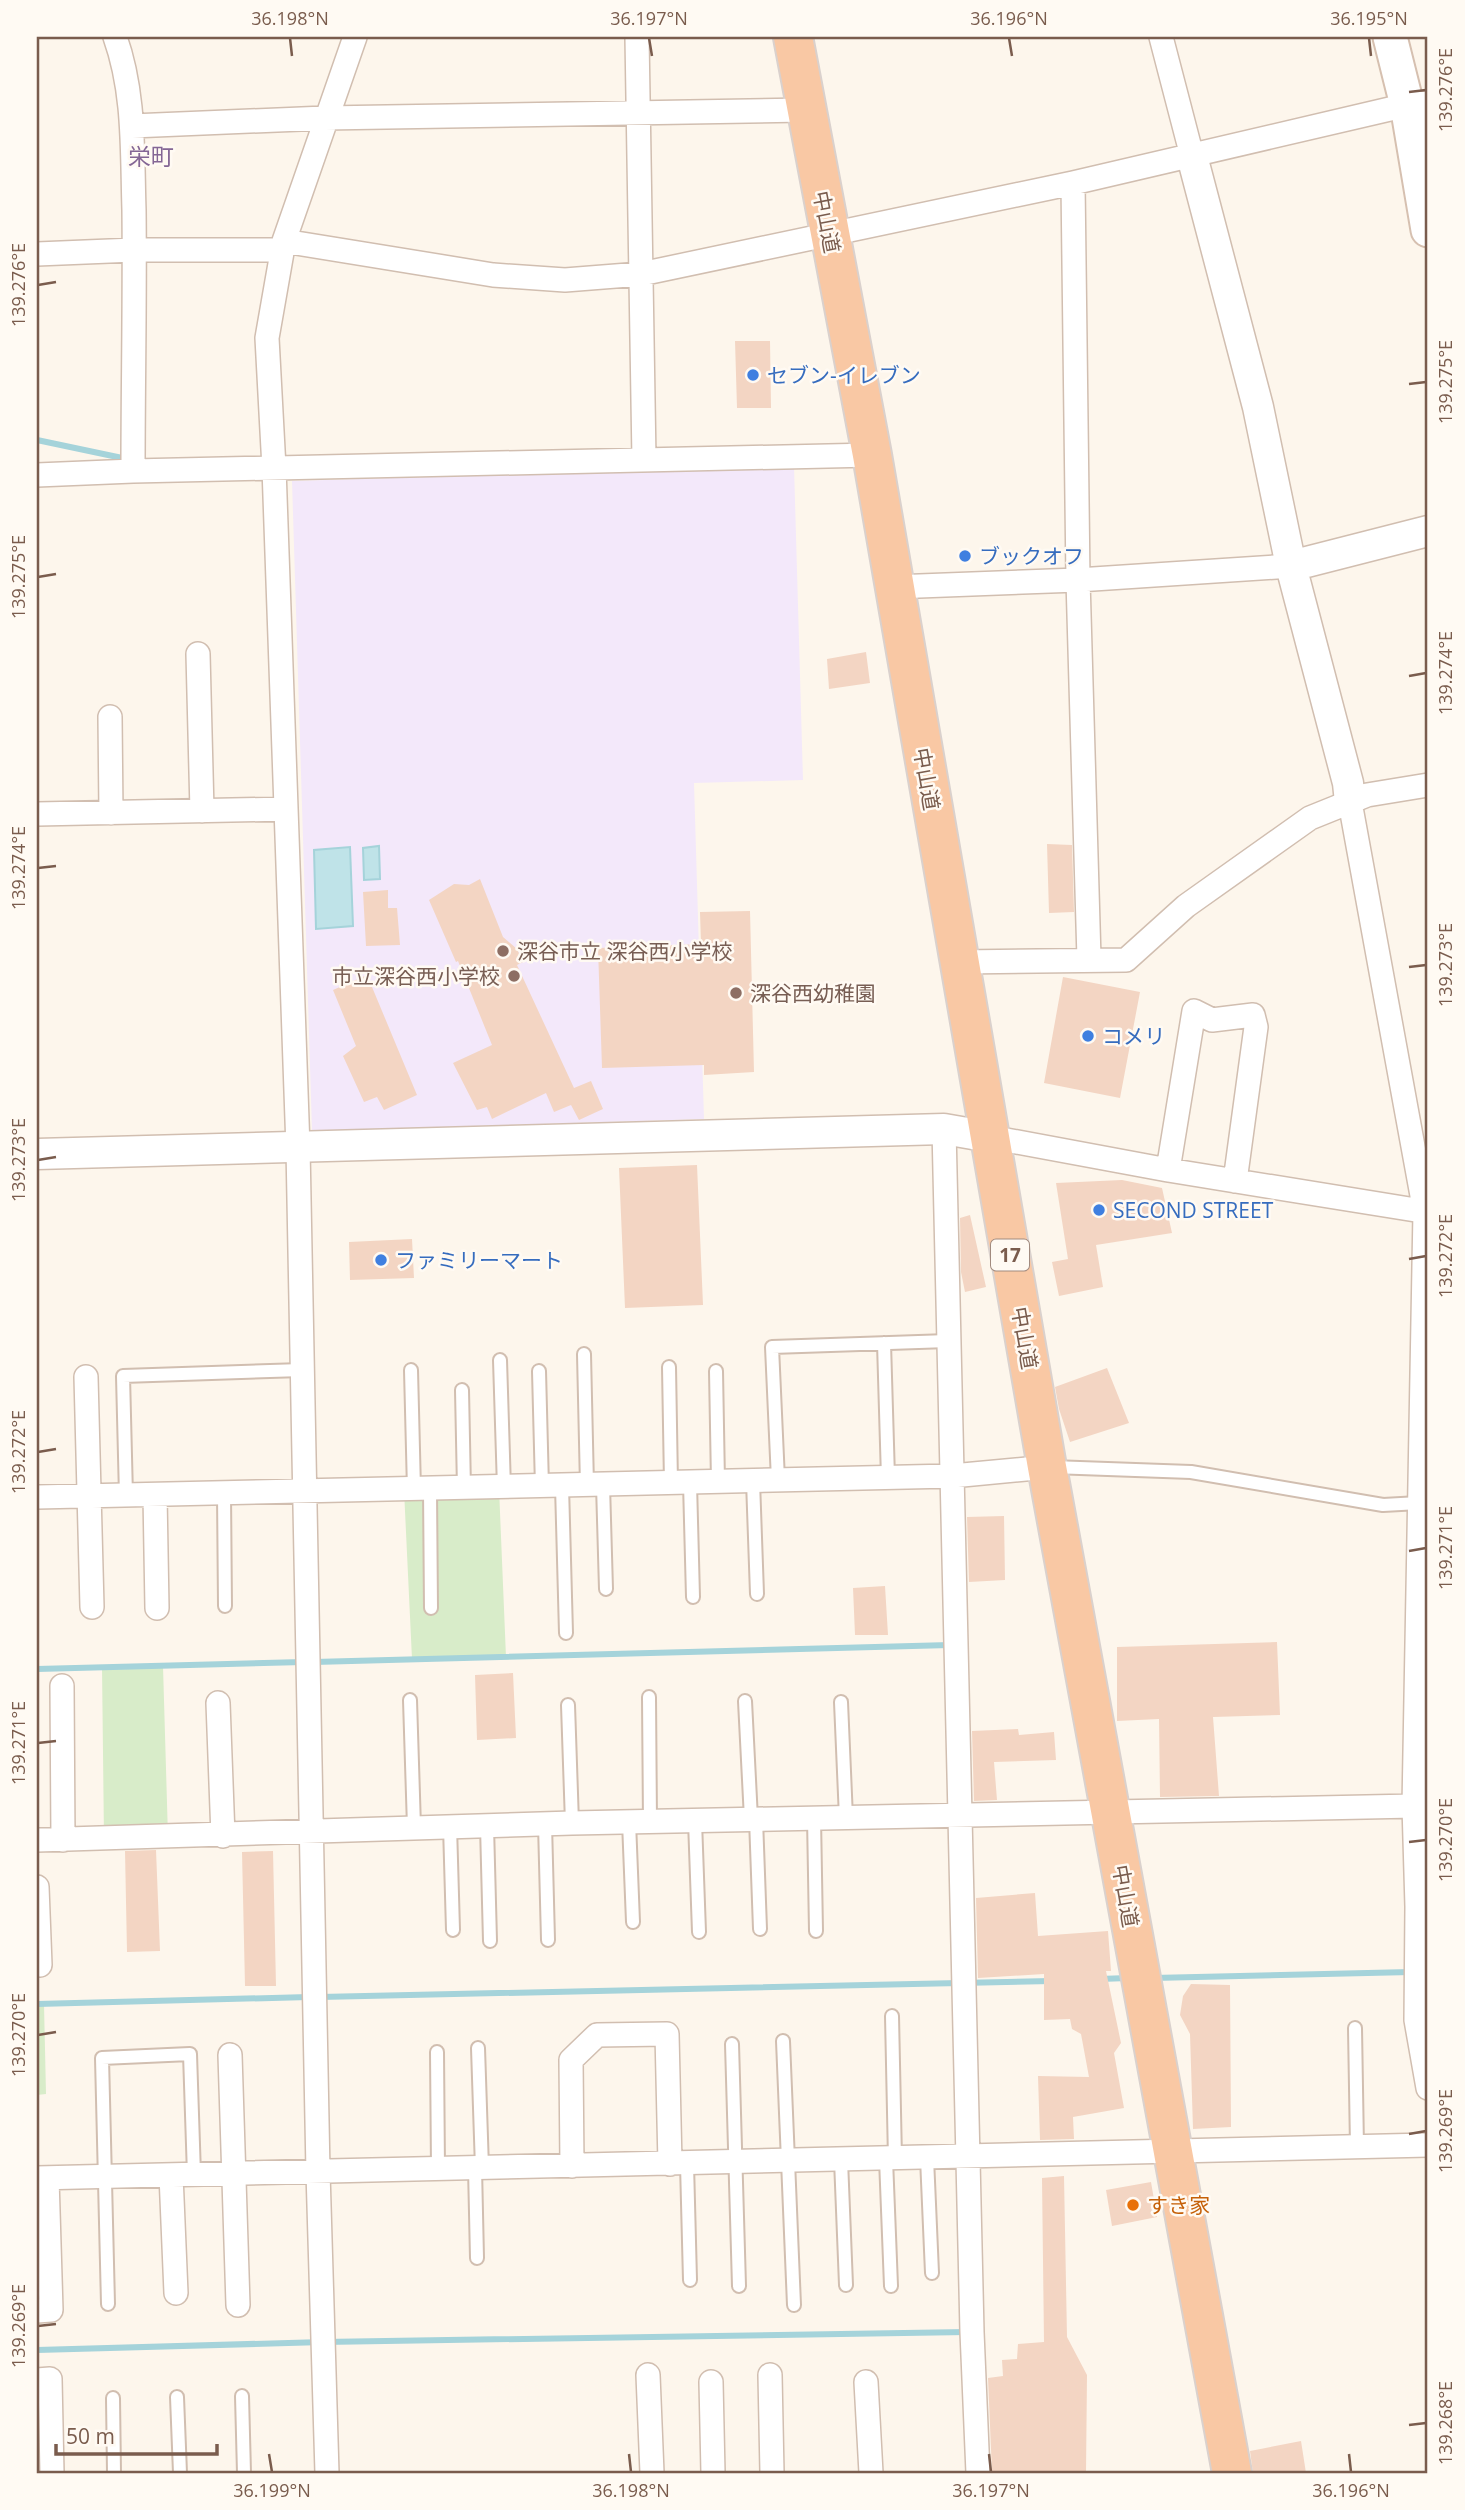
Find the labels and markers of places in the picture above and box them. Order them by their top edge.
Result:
place label: セブン-イレブン [767,361,921,389]
marker: セブン-イレブン [745,367,761,383]
place label: ブックオフ [979,542,1084,570]
marker: ブックオフ [957,548,973,564]
place label: 深谷市立 深谷西小学校 [517,937,732,965]
marker: 深谷市立 深谷西小学校 [495,943,511,959]
place label: 市立深谷西小学校 [332,962,500,990]
marker: 市立深谷西小学校 [506,968,522,984]
place label: 深谷西幼稚園 [750,979,876,1007]
marker: 深谷西幼稚園 [728,985,744,1001]
place label: コメリ [1102,1022,1165,1050]
marker: コメリ [1080,1028,1096,1044]
place label: SECOND STREET [1113,1196,1274,1224]
marker: SECOND STREET [1091,1202,1107,1218]
place label: ファミリーマート [395,1246,563,1274]
marker: ファミリーマート [373,1252,389,1268]
place label: すき家 [1147,2191,1210,2219]
marker: すき家 [1125,2197,1141,2213]

